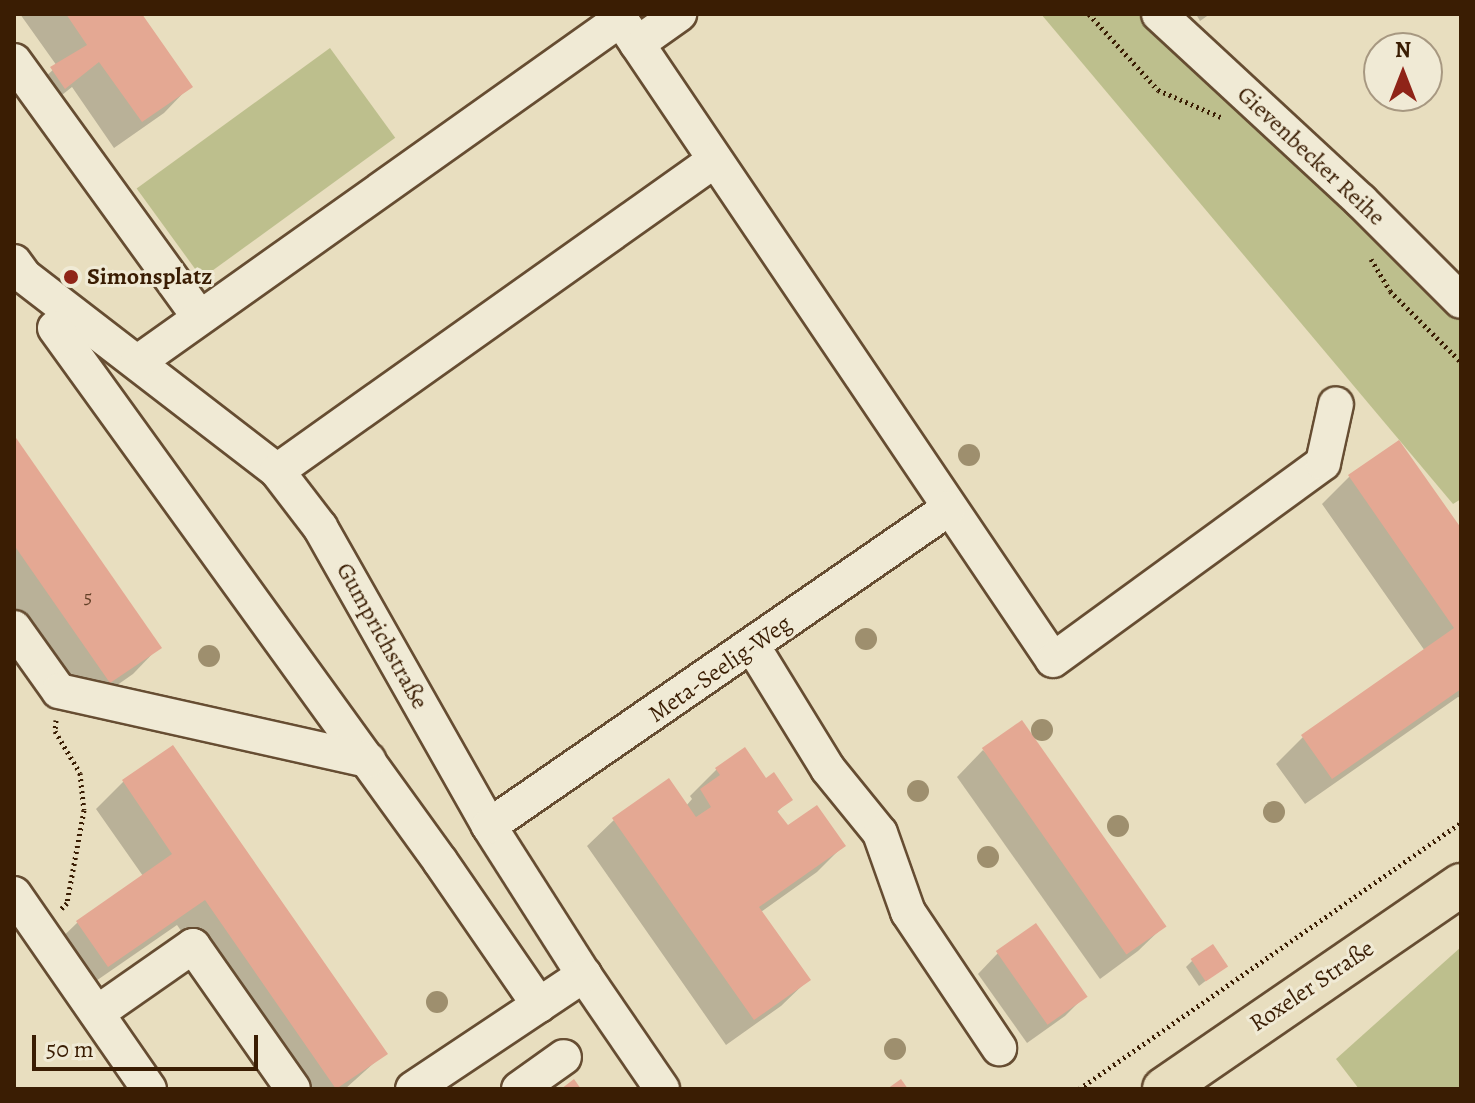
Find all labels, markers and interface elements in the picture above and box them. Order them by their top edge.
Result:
north arrow [1363,32,1443,112]
text: N [1395,35,1411,65]
street label: Gievenbecker Reihe [1231,80,1391,232]
place label: Simonsplatz [87,263,212,291]
marker: Simonsplatz [62,268,80,286]
street label: Gumprichstraße [330,558,434,714]
house number: 5 [84,584,92,608]
street label: Meta-Seelig-Weg [643,609,797,729]
street label: Roxeler Straße [1245,934,1379,1038]
scale bar [36,1019,262,1069]
text: 50 m [46,1033,94,1065]

